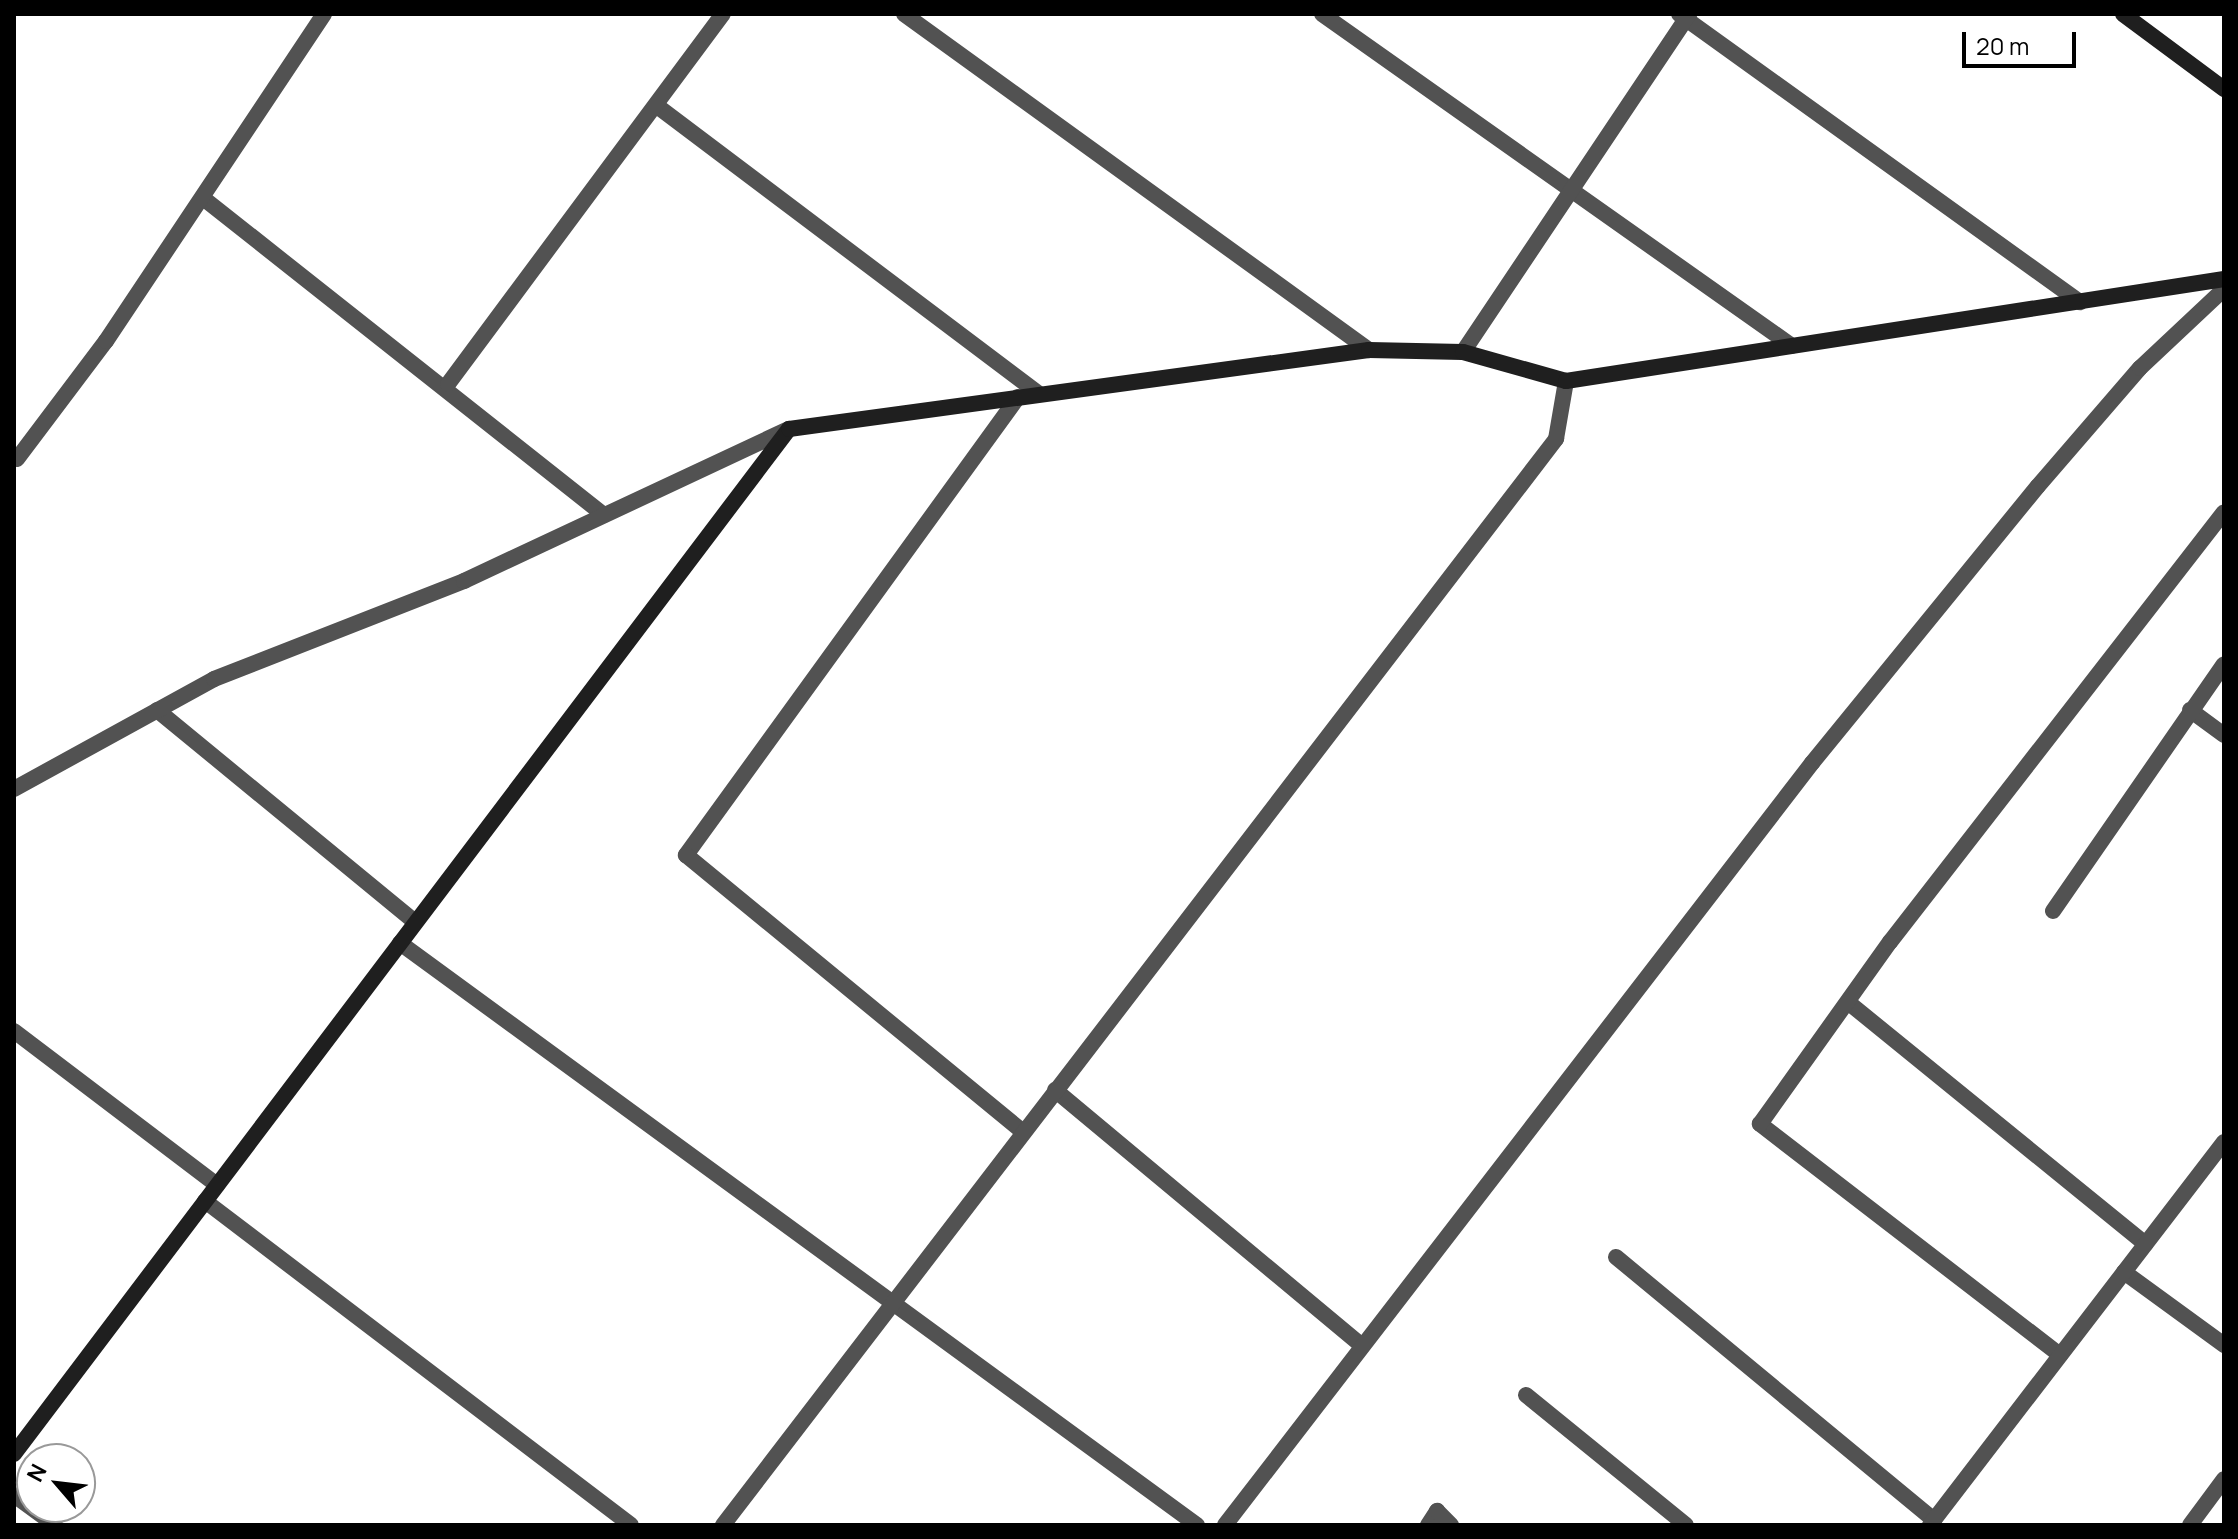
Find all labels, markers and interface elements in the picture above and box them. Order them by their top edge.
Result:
scale bar [1966,16,2080,66]
text: 20 m [1976,29,2029,62]
north arrow [16,1443,96,1523]
text: N [20,1459,54,1487]

